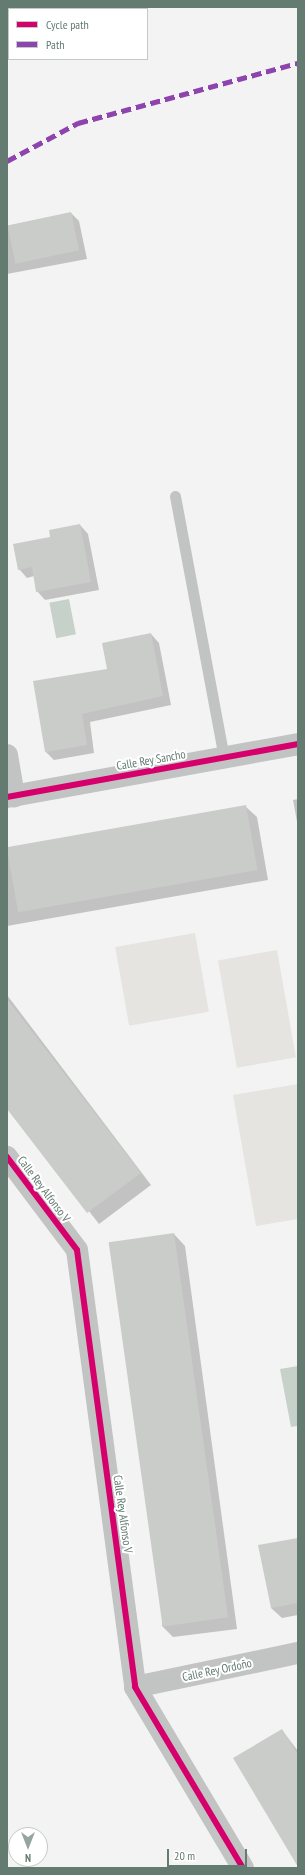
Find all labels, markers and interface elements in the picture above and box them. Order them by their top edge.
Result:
legend [8,8,148,60]
text: Cycle path [46,17,89,32]
text: Path [46,37,64,52]
street label: Calle Rey Sancho [115,747,187,773]
street label: Calle Rey Alfonso V [14,1153,74,1225]
street label: Calle Rey Alfonso V [110,1474,136,1554]
street label: Calle Rey Ordoño [181,1656,253,1684]
north arrow [8,1827,48,1867]
scale bar [169,1841,249,1867]
text: 20 m [174,1848,195,1863]
text: N [25,1851,31,1865]

